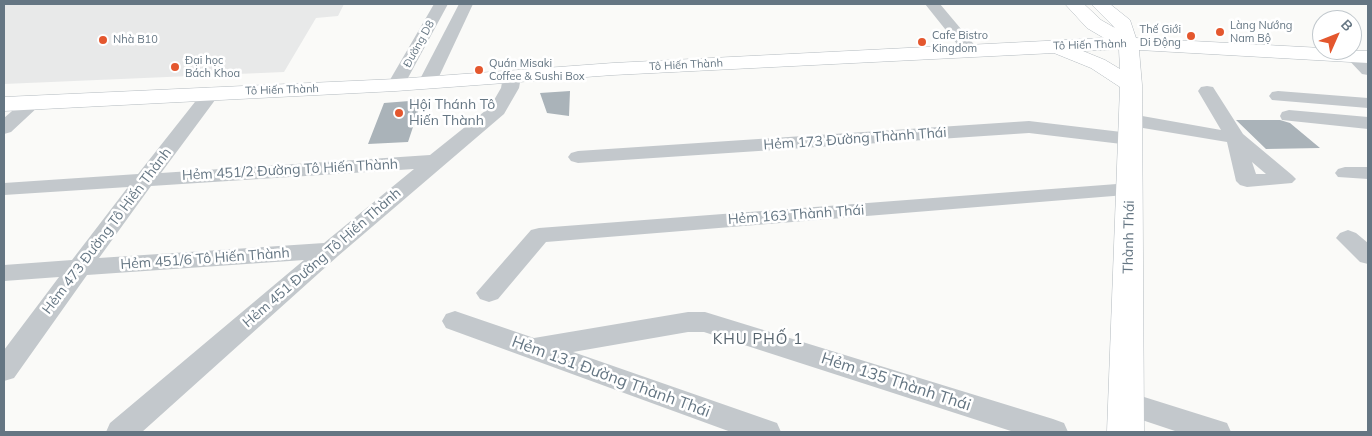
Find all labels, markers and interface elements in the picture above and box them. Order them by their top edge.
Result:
north arrow [1312,10,1362,60]
text: B [1337,16,1357,35]
street label: Đường D8 [401,18,437,70]
place label: Làng Nướng Nam Bộ [1230,19,1292,45]
place label: Thế Giới Di Động [1139,23,1181,49]
marker: Làng Nướng Nam Bộ [1214,26,1226,38]
place label: Cafe Bistro Kingdom [932,29,988,55]
marker: Thế Giới Di Động [1185,30,1197,42]
place label: Nhà B10 [113,33,158,47]
marker: Nhà B10 [97,34,109,46]
marker: Cafe Bistro Kingdom [916,36,928,48]
street label: Tô Hiến Thành [1053,37,1127,53]
place label: Đại học Bách Khoa [185,54,240,80]
street label: Tô Hiến Thành [649,56,723,74]
place label: Quán Misaki Coffee & Sushi Box [489,57,585,83]
marker: Đại học Bách Khoa [169,61,181,73]
marker: Quán Misaki Coffee & Sushi Box [473,64,485,76]
street label: Tô Hiến Thành [245,82,319,98]
place label: Hội Thánh Tô Hiến Thành [409,97,495,130]
marker: Hội Thánh Tô Hiến Thành [393,107,405,119]
street label: Hẻm 173 Đường Thành Thái [763,124,947,154]
street label: Hẻm 473 Đường Tô Hiến Thành [39,144,175,318]
street label: Hẻm 451/2 Đường Tô Hiến Thành [182,156,398,184]
street label: Hẻm 451 Đường Tô Hiến Thành [240,185,404,331]
street label: Thành Thái [1120,200,1138,274]
street label: Hẻm 163 Thành Thái [727,202,865,228]
street label: Hẻm 451/6 Tô Hiến Thành [120,245,290,273]
district label: KHU PHỐ 1 [712,330,804,348]
street label: Hẻm 131 Đường Thành Thái [509,332,713,422]
street label: Hẻm 135 Thành Thái [819,349,973,415]

